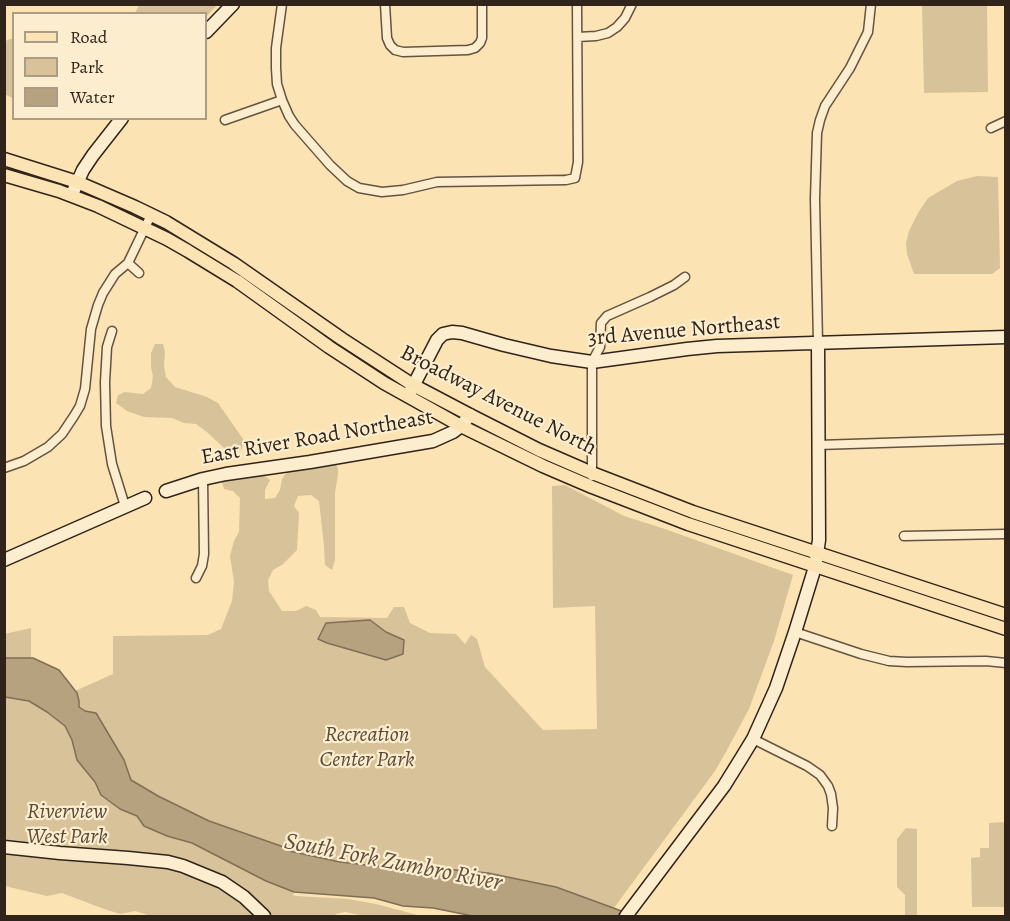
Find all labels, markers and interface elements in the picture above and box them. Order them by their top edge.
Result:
legend [12,12,207,120]
text: Road [70,25,107,49]
text: Park [70,55,104,79]
text: Water [70,85,115,109]
street label: 3rd Avenue Northeast [587,309,781,353]
street label: Broadway Avenue North [395,340,601,462]
street label: East River Road Northeast [199,405,435,471]
park label: Recreation Center Park [319,723,415,774]
park label: Riverview West Park [26,800,108,852]
water label: South Fork Zumbro River [282,828,504,898]

